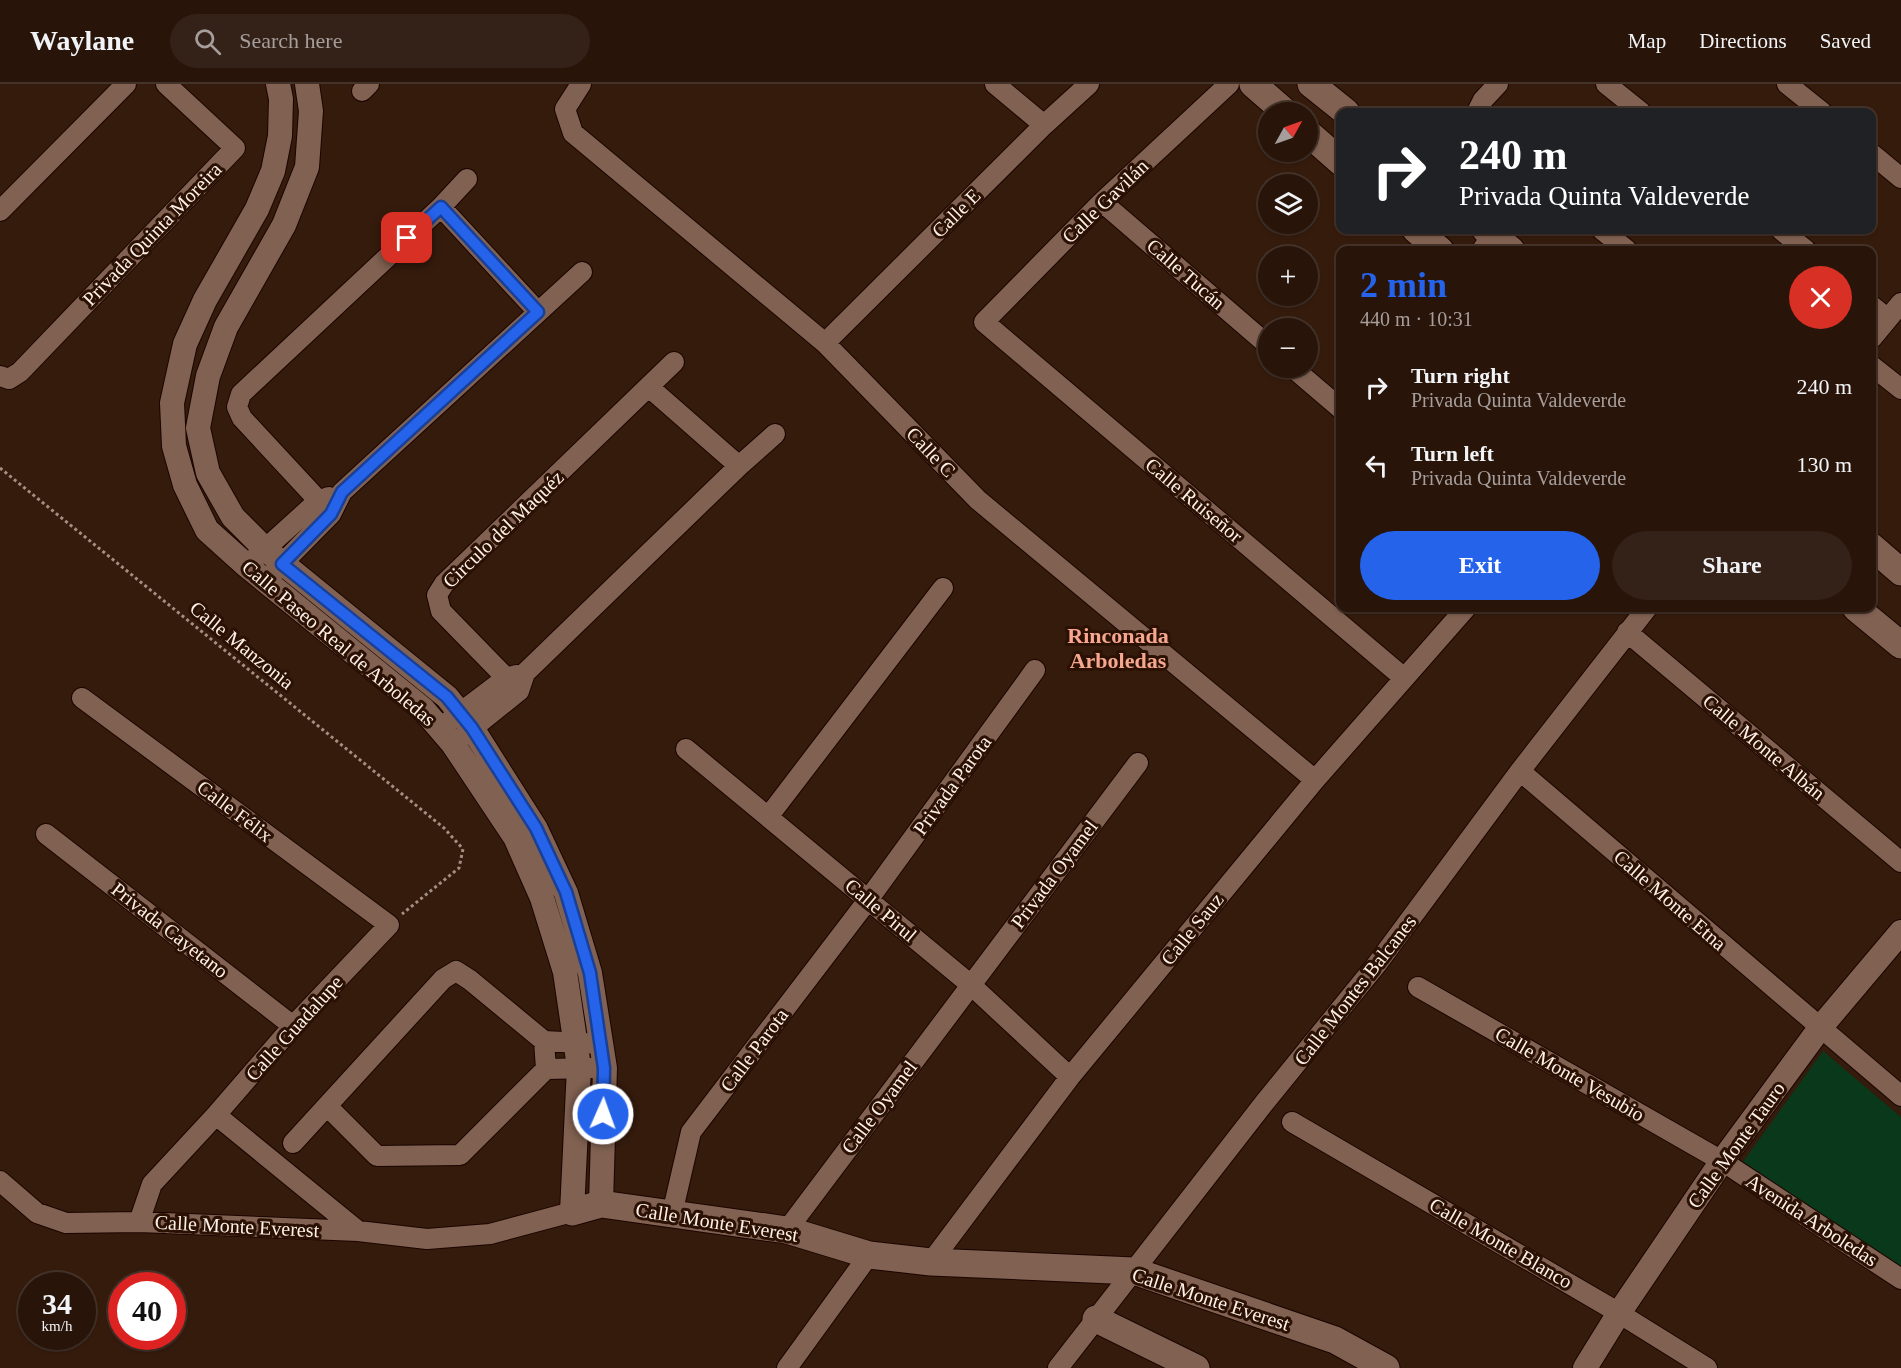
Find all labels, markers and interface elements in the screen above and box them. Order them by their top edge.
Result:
search box [170,14,590,68]
text: Waylane [30,25,134,56]
icon: search [191,25,224,58]
text: Search here [239,28,342,53]
text: Map [1628,29,1666,53]
text: Directions [1699,29,1787,53]
text: Saved [1820,29,1871,53]
north arrow [1258,102,1318,162]
map controls [1258,102,1318,378]
icon: right [1360,132,1438,210]
text: 240 m [1459,132,1568,178]
street label: Calle Gavilán [1058,155,1152,247]
street label: Privada Quinta Moreira [78,158,226,310]
button: layers [1258,174,1318,234]
text: Privada Quinta Valdeverde [1459,181,1749,211]
street label: Calle E [927,184,985,242]
pin [381,212,432,263]
icon: arrive [390,221,423,254]
street label: Calle Tucán [1143,234,1229,314]
button: + [1258,246,1318,306]
text: 2 min [1360,265,1447,305]
button: close [1789,266,1852,329]
text: 440 m · 10:31 [1360,308,1473,330]
button: − [1258,318,1318,378]
text: Turn right [1411,363,1510,388]
icon: right [1360,371,1393,404]
text: 240 m [1796,374,1852,399]
text: Privada Quinta Valdeverde [1411,389,1626,411]
street label: Calle C [902,423,960,481]
text: Turn left [1411,441,1494,466]
icon: left [1360,449,1393,482]
text: 130 m [1796,452,1852,477]
street label: Calle Ruiseñor [1141,453,1247,547]
street label: Circulo del Maquéz [438,466,569,593]
text: Privada Quinta Valdeverde [1411,467,1626,489]
button: Exit [1360,531,1600,600]
button: Share [1612,531,1852,600]
street label: Calle Paseo Real de Arboledas [238,556,440,730]
street label: Calle Manzonia [186,596,298,694]
district label: Rinconada Arboledas [1067,623,1169,673]
street label: Calle Monte Albán [1699,690,1829,804]
street label: Privada Parota [909,731,995,839]
street label: Calle Félix [193,776,277,846]
street label: Privada Oyamel [1006,815,1103,933]
street label: Calle Monte Etna [1610,845,1731,955]
street label: Calle Pirul [841,874,921,946]
street label: Privada Cayetano [107,878,233,983]
street label: Calle Sauz [1156,889,1228,969]
street label: Calle Montes Balcanes [1290,910,1421,1069]
street label: Calle Guadalupe [241,971,348,1086]
street label: Calle Parota [716,1004,792,1096]
street label: Calle Monte Vesubio [1492,1022,1648,1126]
street label: Calle Oyamel [837,1056,922,1158]
street label: Calle Monte Tauro [1683,1078,1789,1212]
position arrow [571,1082,635,1146]
street label: Avenida Arboledas [1742,1169,1882,1271]
street label: Calle Monte Blanco [1426,1193,1576,1293]
street label: Calle Monte Everest [634,1198,800,1246]
street label: Calle Monte Everest [154,1211,320,1241]
street label: Calle Monte Everest [1129,1263,1293,1335]
speed limit sign: 40 [108,1272,186,1350]
text: 34 [42,1287,72,1320]
text: km/h [42,1318,72,1334]

